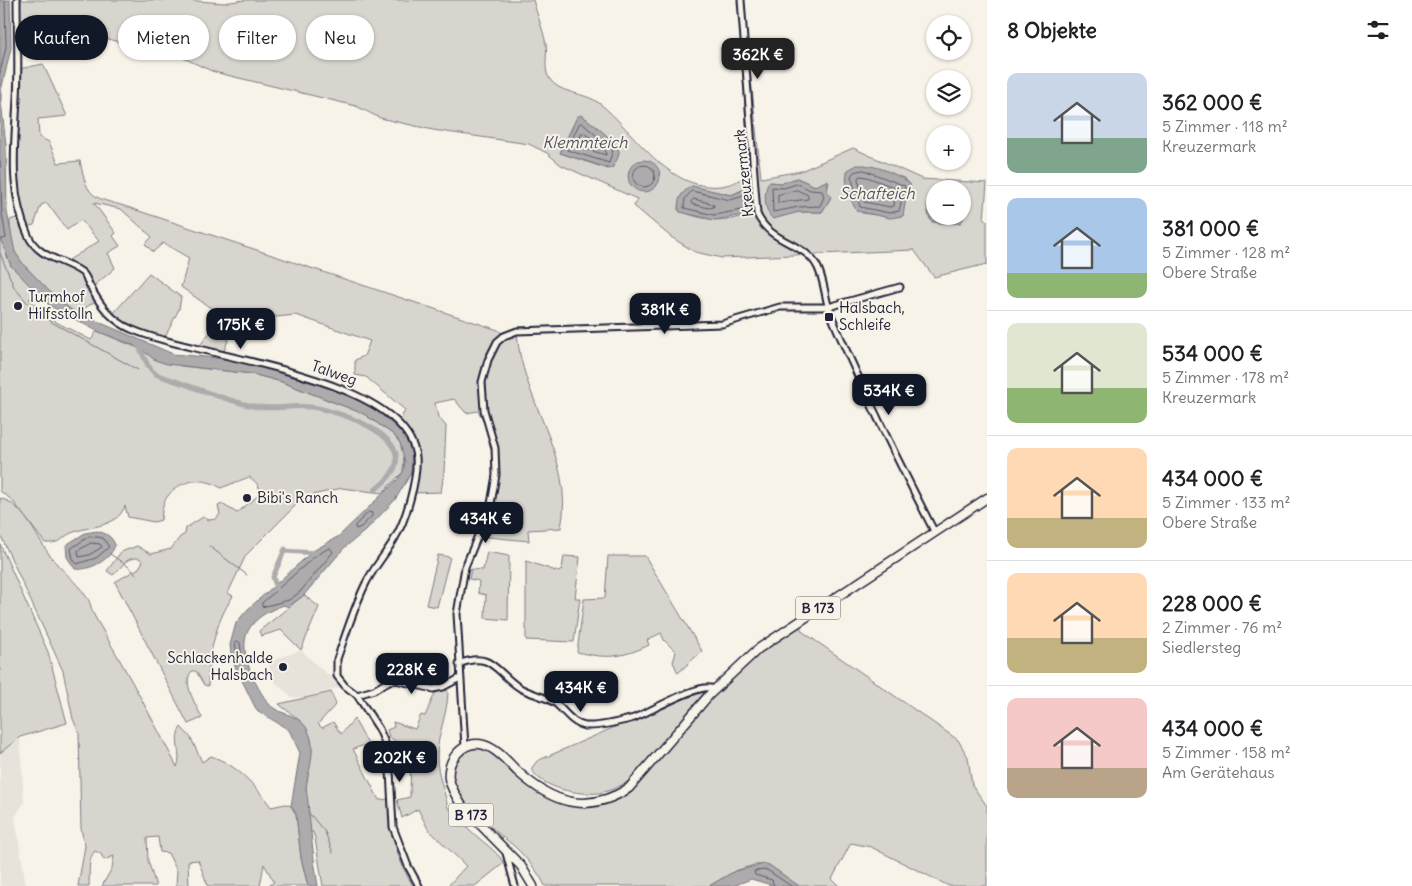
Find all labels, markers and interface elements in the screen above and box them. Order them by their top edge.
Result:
chip: Kaufen [15,15,108,60]
chip: Mieten [118,15,209,60]
chip: Filter [219,15,296,60]
chip: Neu [306,15,374,60]
map controls [926,15,971,225]
button: locate [926,15,971,60]
icon: filters [1364,16,1392,44]
text: 8 Objekte [1007,17,1097,44]
pin: 362K € [717,38,799,80]
text: 362K € [732,44,784,64]
button: layers [926,70,971,115]
text: 362 000 € [1162,89,1263,116]
icon: home [1047,93,1107,153]
text: 5 Zimmer · 118 m² [1162,116,1288,136]
button: + [926,125,971,170]
street label: Kreuzermark [729,128,758,218]
water label: Klemmteich [543,132,628,152]
text: Kreuzermark [1162,136,1256,156]
button: − [926,180,971,225]
water label: Schafteich [839,183,915,203]
text: 381 000 € [1162,215,1259,242]
icon: home [1047,218,1107,278]
text: 5 Zimmer · 128 m² [1162,242,1290,262]
text: Obere Straße [1162,262,1257,282]
place label: Turmhof Hilfsstolln [28,287,93,323]
pin: 381K € [624,292,706,335]
place label: Halsbach, Schleife [839,298,905,334]
text: 381K € [641,299,689,319]
marker: Turmhof Hilfsstolln [12,300,24,312]
pin: 175K € [200,308,282,350]
marker: Halsbach, Schleife [823,311,835,323]
text: 175K € [217,314,265,334]
text: 534 000 € [1162,340,1263,367]
icon: home [1047,343,1107,403]
street label: Talweg [309,356,359,389]
text: 5 Zimmer · 178 m² [1162,367,1289,387]
pin: 534K € [848,374,930,416]
text: 534K € [863,380,915,400]
text: Kreuzermark [1162,387,1256,407]
text: 434 000 € [1162,465,1263,492]
icon: home [1047,468,1107,528]
place label: Bibi's Ranch [257,488,338,507]
marker: Bibi's Ranch [241,492,253,504]
text: 5 Zimmer · 133 m² [1162,492,1290,512]
pin: 434K € [445,502,527,544]
text: 434K € [460,508,512,528]
text: Obere Straße [1162,512,1257,532]
text: 228 000 € [1162,590,1262,617]
icon: home [1047,593,1107,653]
road number: B 173 [796,596,840,620]
text: 2 Zimmer · 76 m² [1162,617,1282,637]
text: Siedlersteg [1162,637,1241,657]
place label: Schlackenhalde Halsbach [167,648,273,684]
pin: 228K € [371,652,453,695]
text: 228K € [387,659,437,679]
marker: Schlackenhalde Halsbach [277,661,289,673]
pin: 434K € [540,670,622,713]
text: 434K € [555,677,607,697]
text: 434 000 € [1162,715,1263,742]
icon: home [1047,718,1107,778]
pin: 202K € [359,740,441,783]
text: 5 Zimmer · 158 m² [1162,742,1291,762]
text: 202K € [374,747,426,767]
text: Am Gerätehaus [1162,762,1275,782]
road number: B 173 [448,804,494,826]

